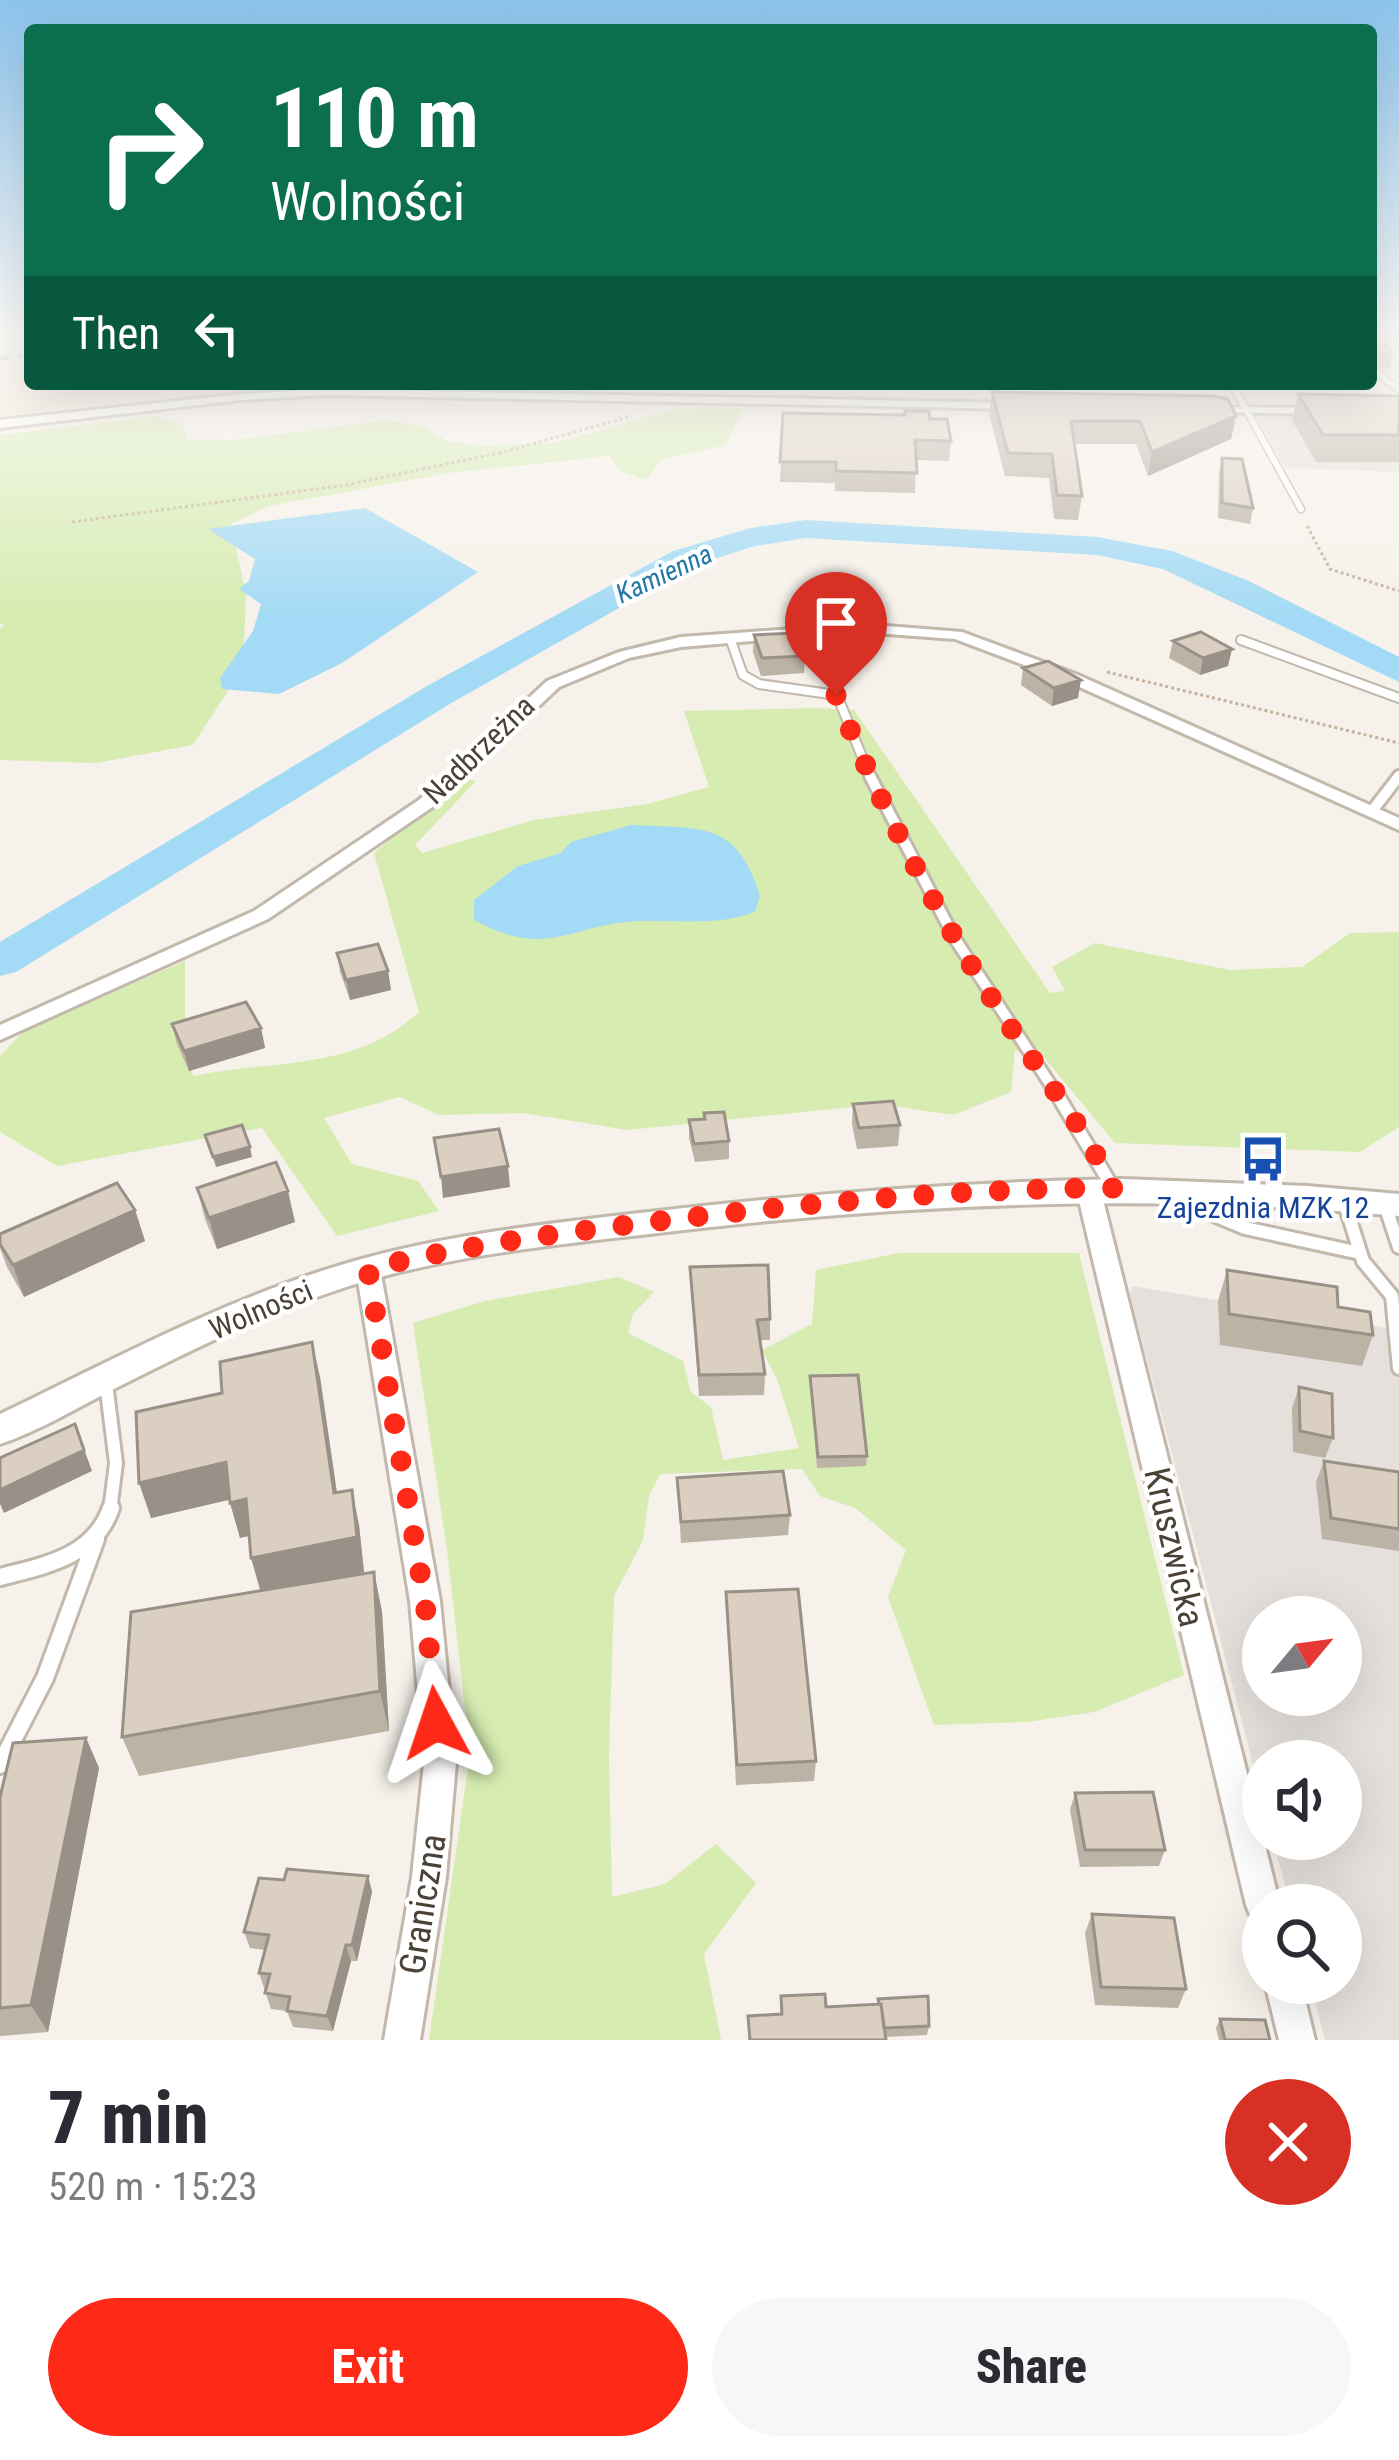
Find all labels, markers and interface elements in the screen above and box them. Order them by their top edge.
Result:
text: 110 m [270,69,479,168]
icon: right [72,72,228,228]
text: Wolności [270,170,465,233]
icon: left [184,300,250,366]
text: Then [72,307,160,360]
water label: Kamienna [611,538,717,610]
pin [785,572,887,695]
icon: arrive [803,590,869,656]
street label: Nadbrzeżna [416,688,541,811]
bus stop icon: Zajezdnia MZK 12 [1238,1134,1288,1184]
place label: Zajezdnia MZK 12 [1157,1190,1369,1225]
street label: Wolności [204,1272,318,1347]
street label: Kruszwicka [1135,1464,1213,1631]
north arrow [1242,1596,1362,1716]
map controls [1242,1596,1362,2004]
position arrow [373,1660,499,1786]
button: sound [1242,1740,1362,1860]
street label: Graniczna [391,1831,455,1977]
button: search [1242,1884,1362,2004]
text: 7 min [48,2076,209,2161]
button: close [1225,2079,1351,2205]
text: 520 m · 15:23 [48,2164,258,2210]
button: Exit [48,2298,688,2436]
button: Share [712,2298,1351,2436]

